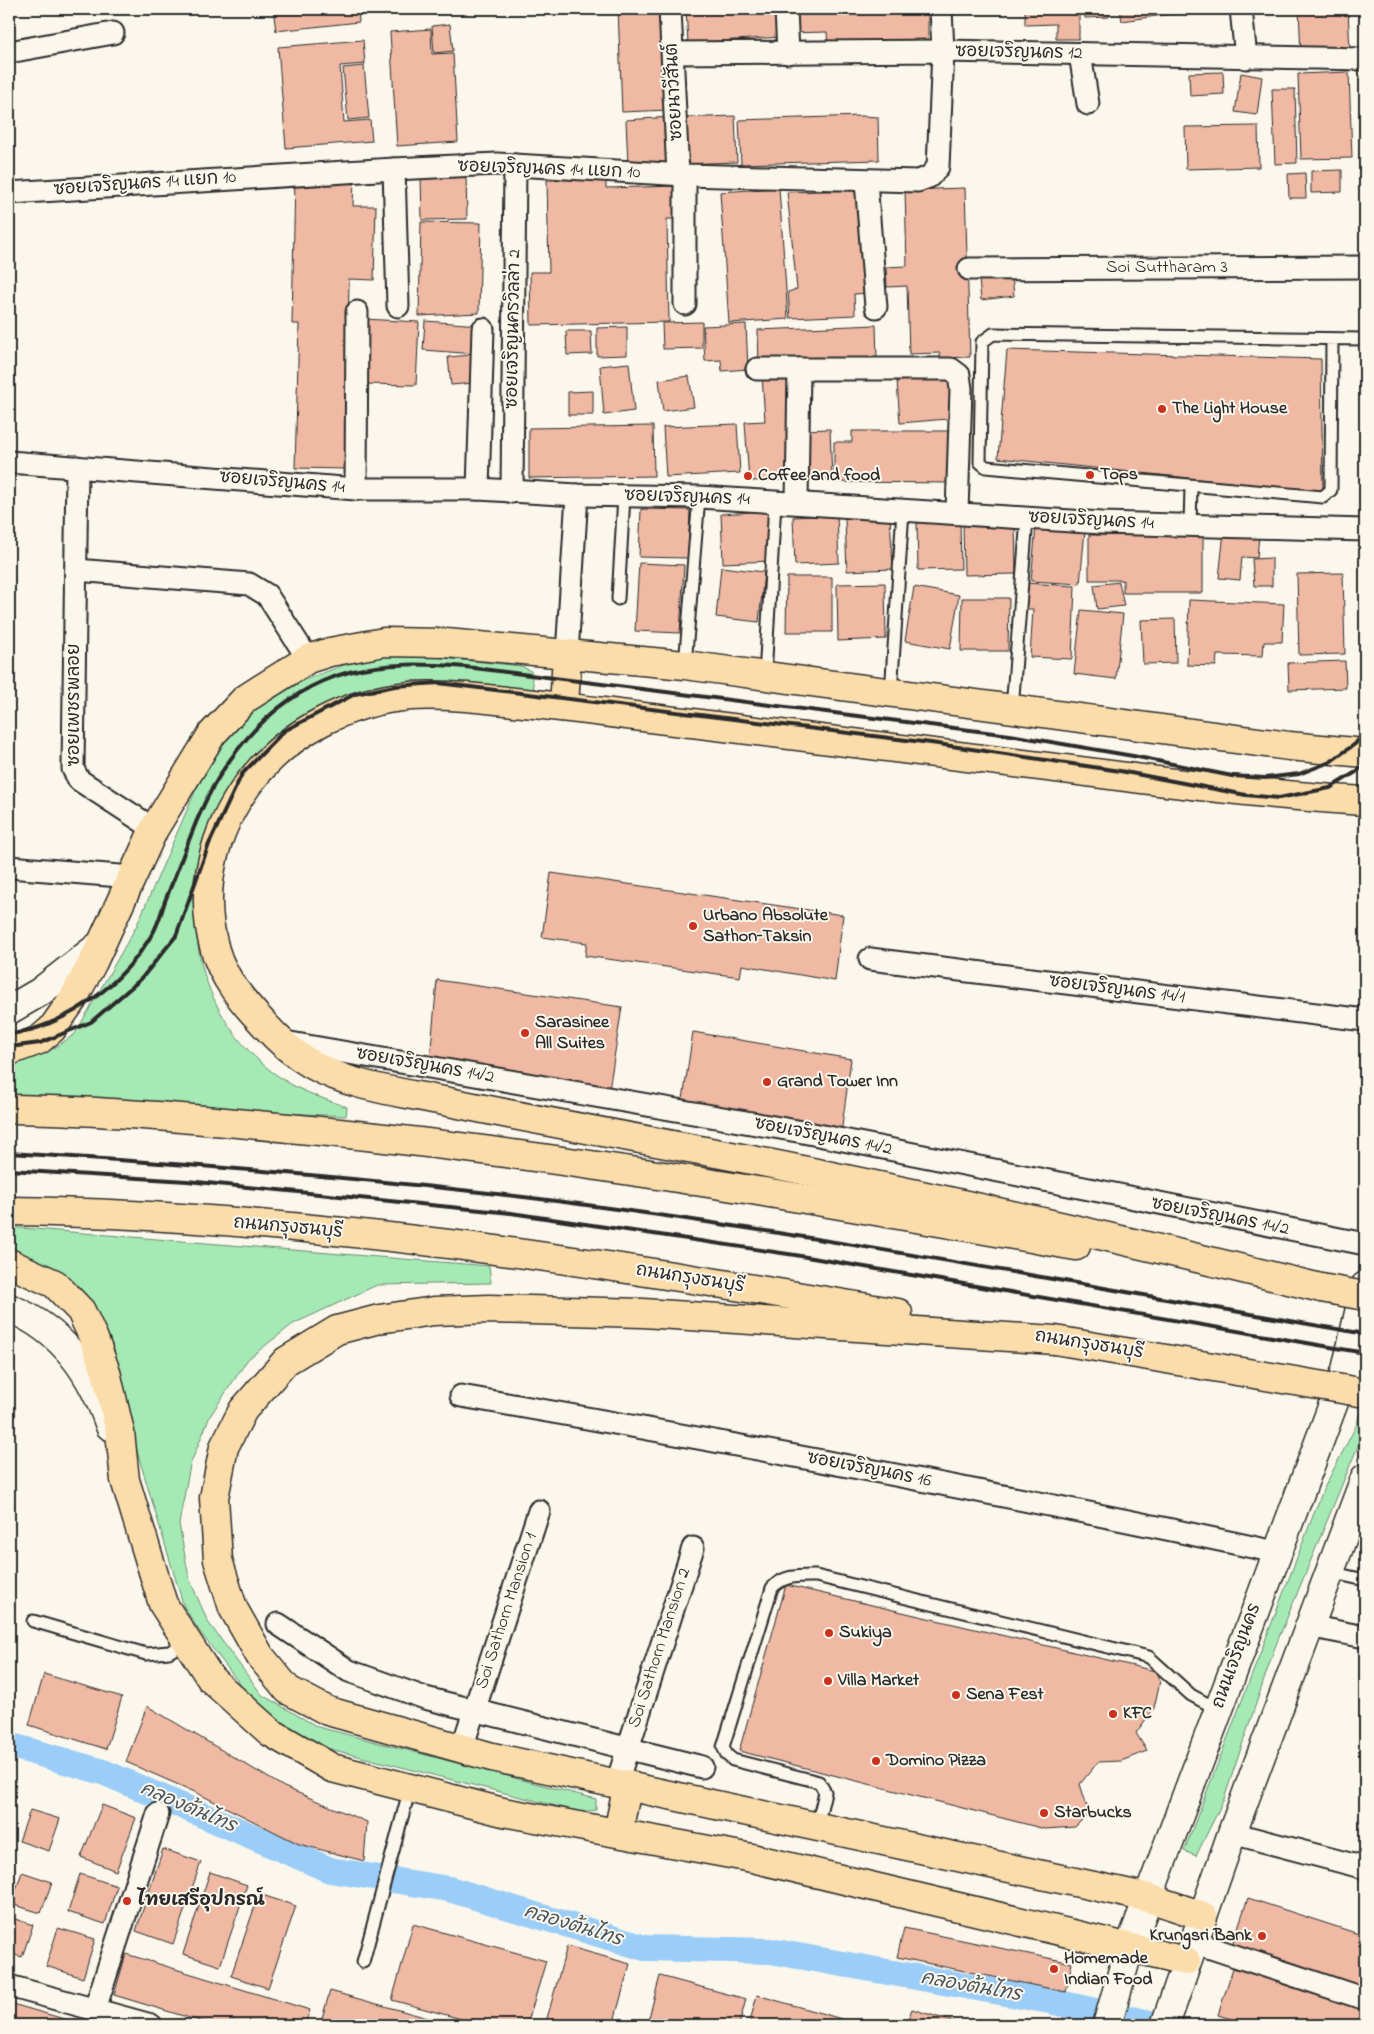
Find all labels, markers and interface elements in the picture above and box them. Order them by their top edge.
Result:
street label: ซอยเจริญนคร 12 [955,39,1083,67]
street label: ซอยนาวีสันต์ [657,42,691,142]
street label: ซอยเจริญนคร 14 แยก 10 [457,154,641,186]
street label: ซอยเจริญนคร 14 แยก 10 [53,165,237,203]
street label: ซอยเจริญนครวิลล่า 2 [499,249,528,409]
street label: Soi Suttharam 3 [1106,255,1228,281]
place label: The Light House [1172,396,1288,423]
marker: The Light House [1156,403,1168,415]
place label: Tops [1100,462,1138,488]
place label: Coffee and food [758,463,881,489]
street label: ซอยเจริญนคร 14 [218,465,346,501]
marker: Tops [1084,469,1096,481]
marker: Coffee and food [742,470,754,482]
street label: ซอยเจริญนคร 14 [624,483,751,513]
street label: ซอยเจริญนคร 14 [1028,505,1155,537]
street label: ซอยเพชรพลอย [62,643,88,767]
place label: Urbano Absolute Sathon–Taksin [703,903,829,950]
marker: Urbano Absolute Sathon–Taksin [687,920,699,932]
street label: ซอยเจริญนคร 14/1 [1047,969,1187,1011]
place label: Sarasinee All Suites [535,1010,610,1057]
marker: Sarasinee All Suites [519,1027,531,1039]
street label: ซอยเจริญนคร 14/2 [354,1041,496,1091]
place label: Grand Tower Inn [777,1069,898,1095]
marker: Grand Tower Inn [761,1076,773,1088]
street label: ซอยเจริญนคร 14/2 [752,1111,894,1163]
street label: ซอยเจริญนคร 14/2 [1149,1191,1291,1243]
street label: ถนนกรุงธนบุรี [232,1209,344,1246]
street label: ถนนกรุงธนบุรี [634,1257,746,1300]
street label: ถนนกรุงธนบุรี [1033,1323,1145,1366]
street label: ซอยเจริญนคร 16 [805,1445,934,1495]
street label: Soi Sathorn Mansion 1 [469,1529,545,1693]
street label: Soi Sathorn Mansion 2 [622,1565,698,1731]
street label: ถนนเจริญนคร [1206,1600,1268,1712]
place label: Sukiya [839,1620,892,1647]
marker: Sukiya [823,1627,835,1639]
place label: Villa Market [837,1668,920,1694]
marker: Villa Market [822,1675,834,1687]
place label: Sena Fest [966,1682,1045,1708]
marker: Sena Fest [950,1689,962,1701]
place label: KFC [1123,1701,1152,1727]
marker: KFC [1107,1708,1119,1720]
place label: Domino Pizza [885,1748,986,1774]
marker: Domino Pizza [870,1755,882,1767]
water label: คลองต้นไทร [136,1775,242,1841]
place label: Starbucks [1054,1800,1132,1826]
marker: Starbucks [1038,1807,1050,1819]
place label: ไทยเสรีอุปกรณ์ [136,1886,265,1914]
marker: ไทยเสรีอุปกรณ์ [121,1895,133,1907]
water label: คลองต้นไทร [521,1897,628,1954]
place label: Krungsri Bank [1149,1923,1253,1950]
marker: Krungsri Bank [1256,1930,1268,1942]
place label: Homemade Indian Food [1064,1946,1153,1993]
marker: Homemade Indian Food [1048,1963,1060,1975]
water label: คลองต้นไทร [919,1964,1025,2009]

